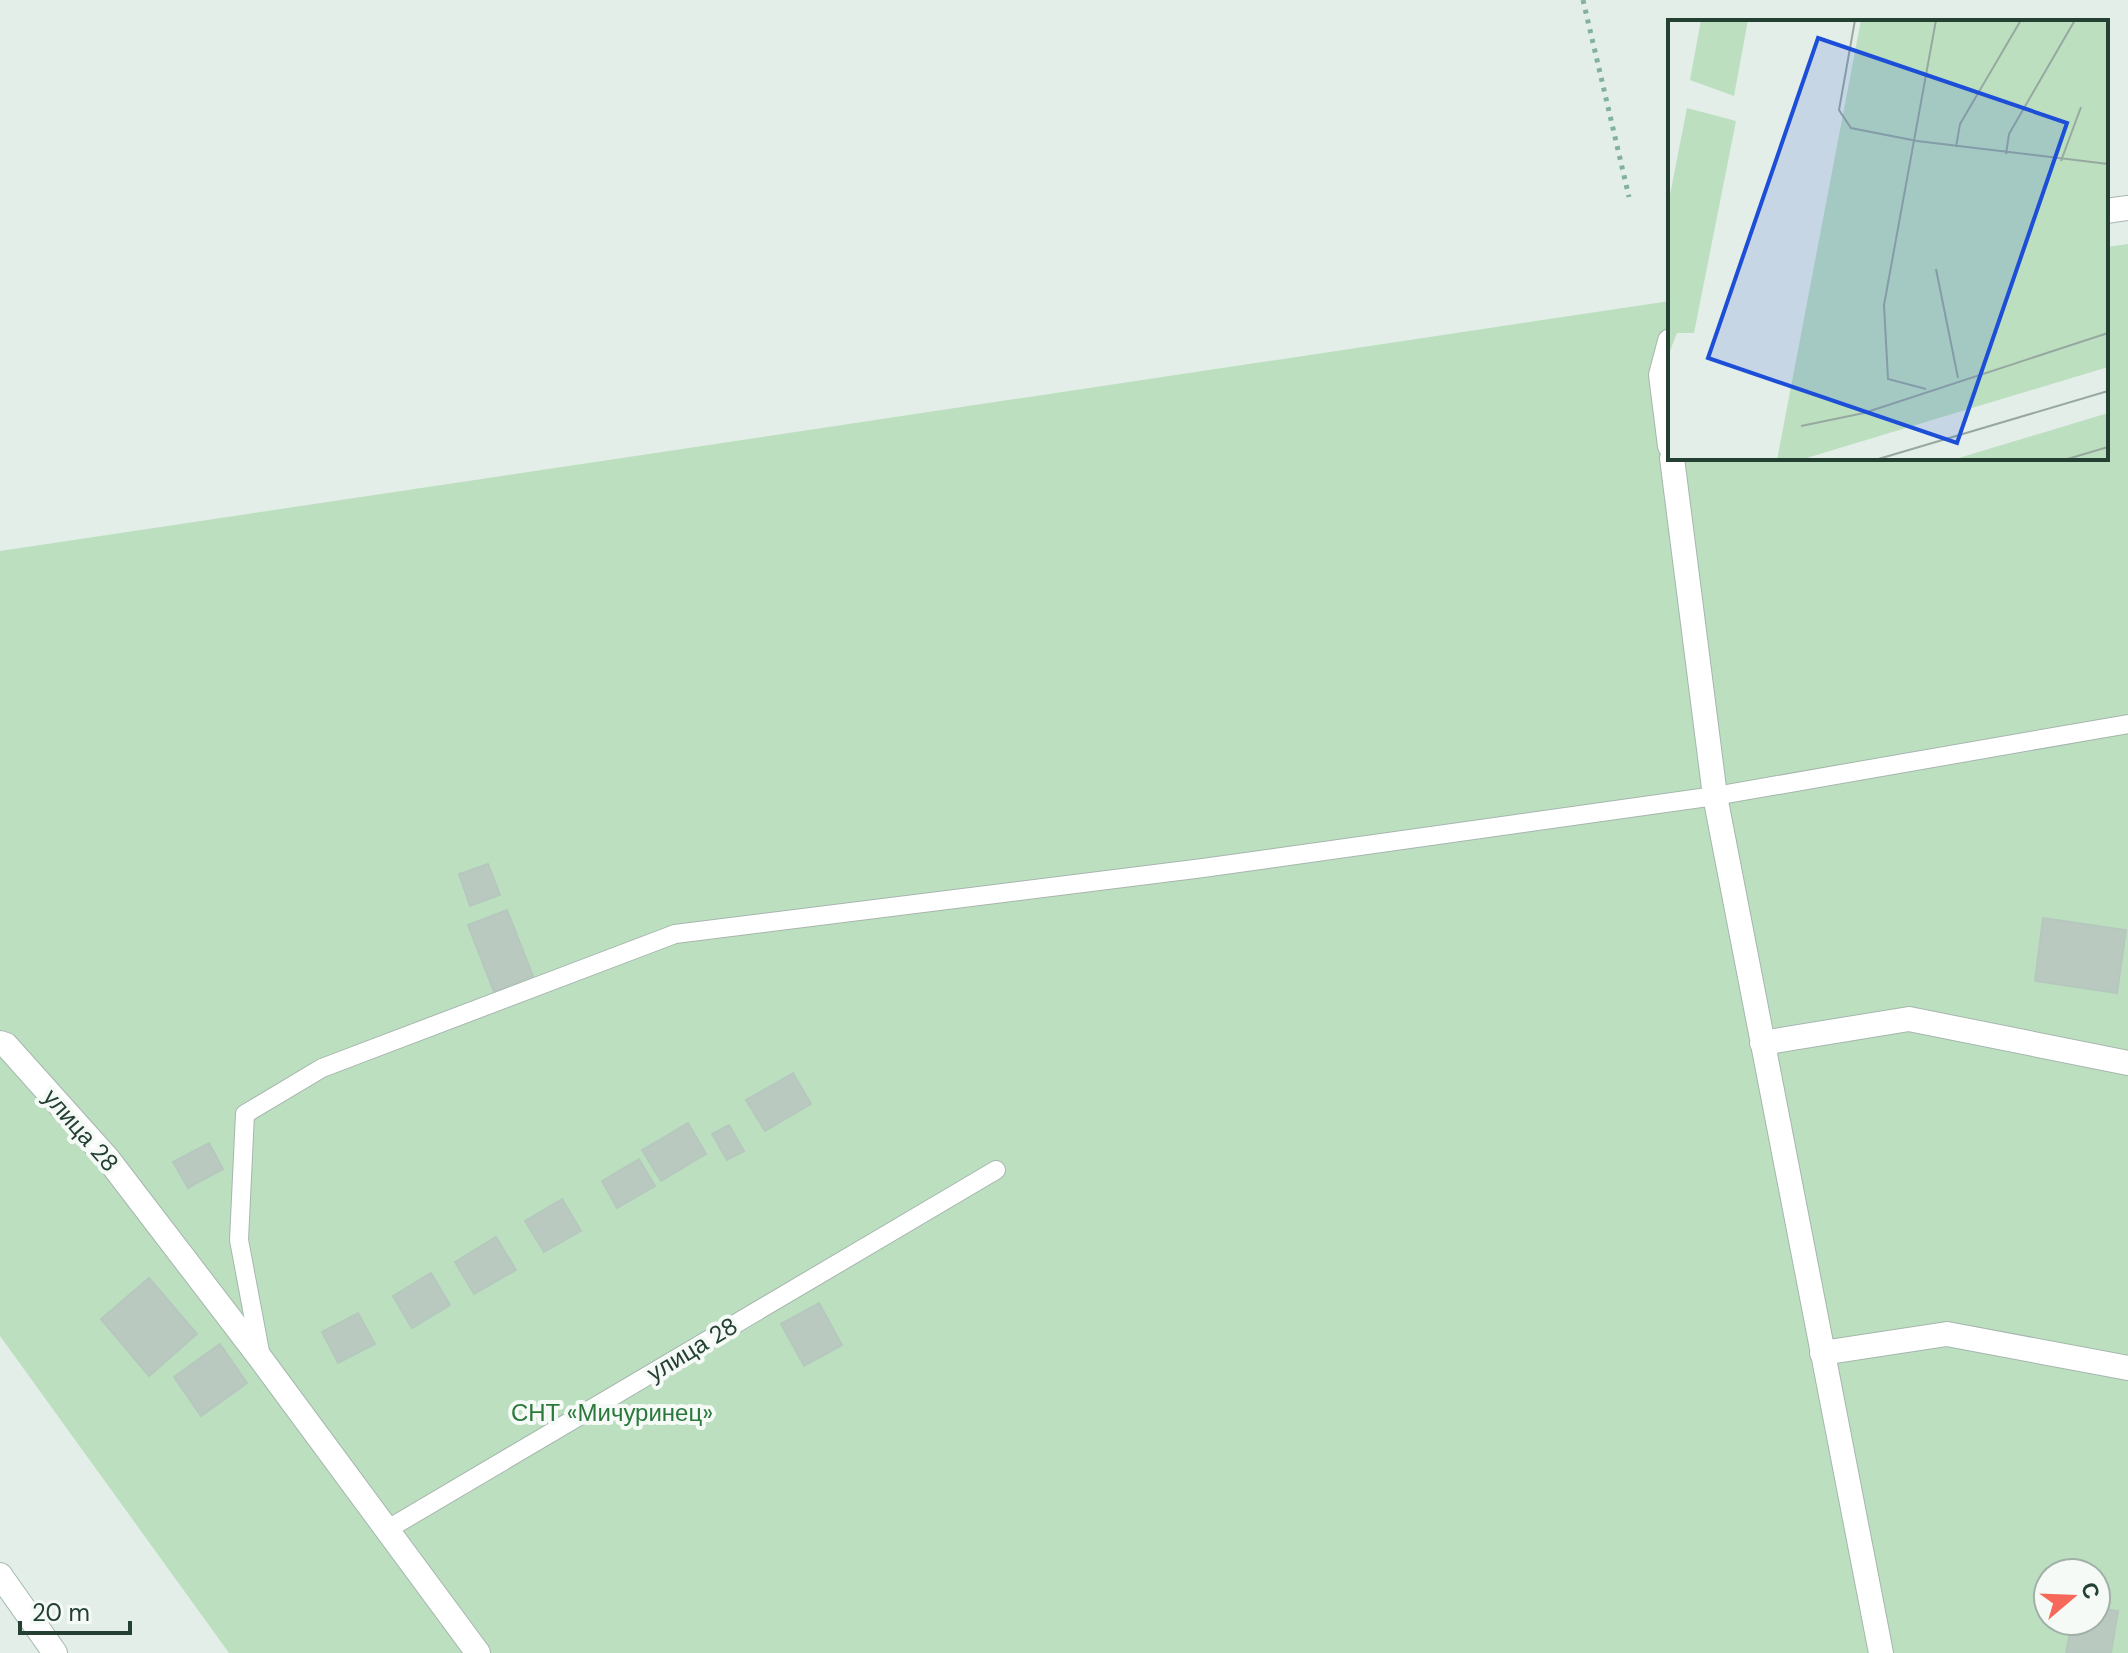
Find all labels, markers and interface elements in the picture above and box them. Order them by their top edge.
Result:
inset map [1668,20,2108,460]
street label: улица 28 [36,1082,126,1178]
street label: улица 28 [641,1310,743,1388]
park label: СНТ «Мичуринец» [511,1397,713,1428]
north arrow [2032,1557,2112,1637]
text: С [2074,1578,2107,1603]
scale bar [20,1585,130,1635]
text: 20 m [32,1597,90,1628]

